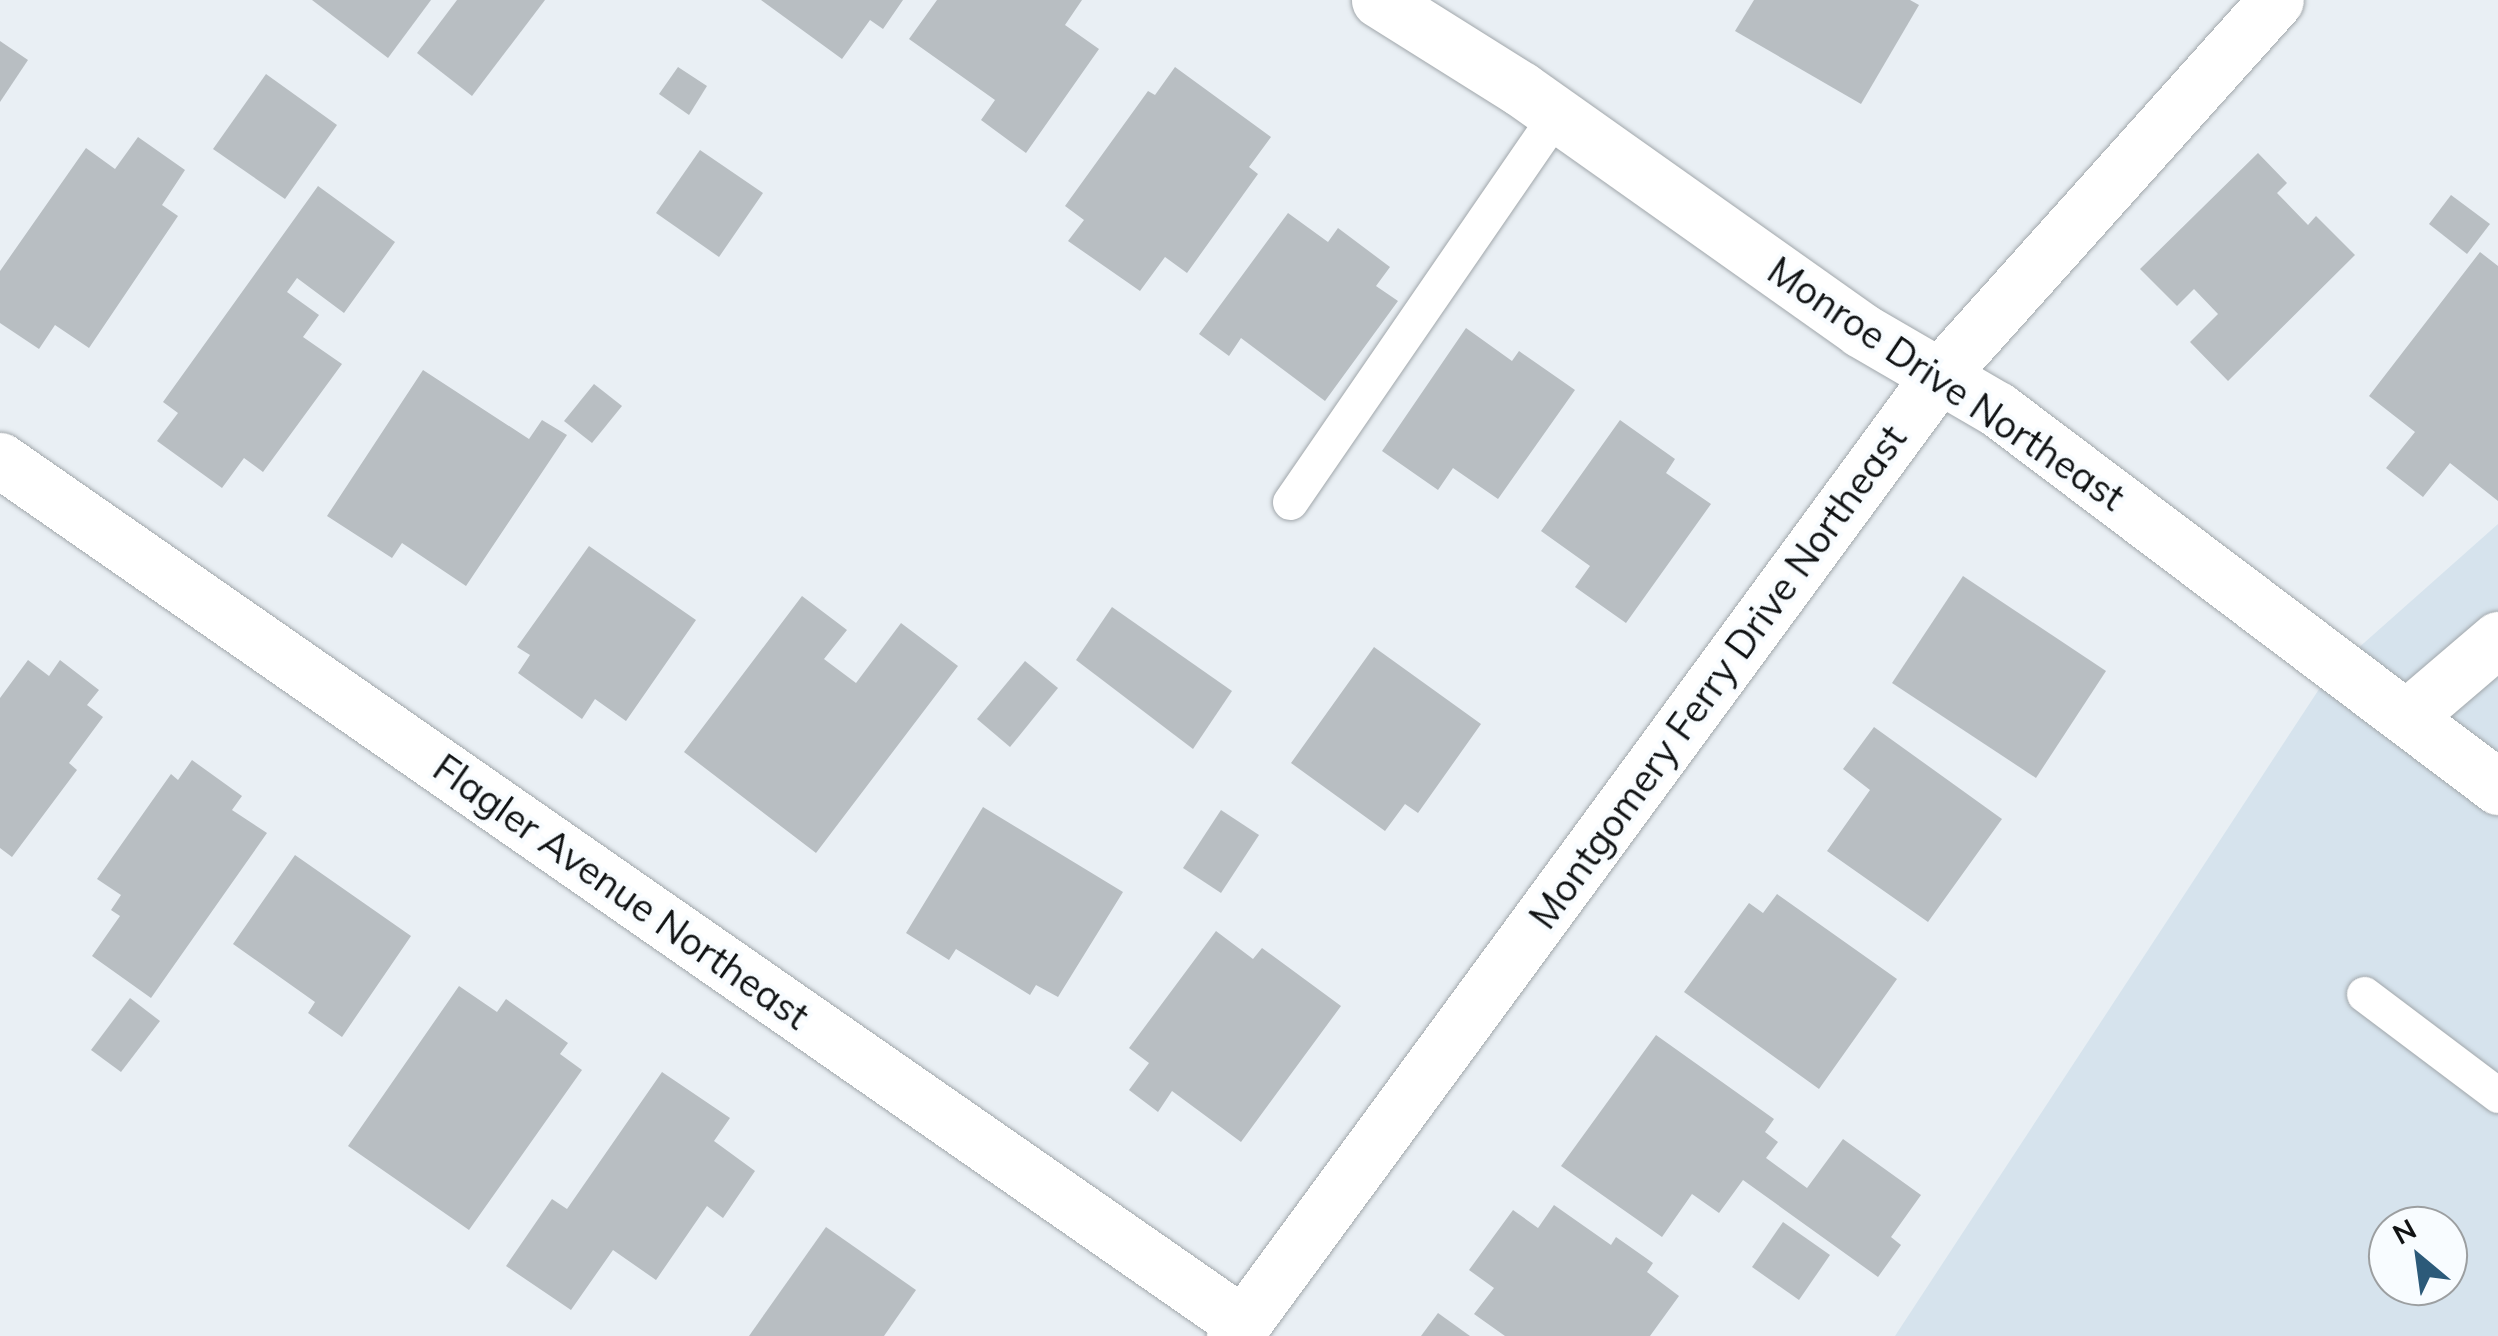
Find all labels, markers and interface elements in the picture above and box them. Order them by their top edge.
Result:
street label: Monroe Drive Northeast [1759,248,2133,520]
street label: Montgomery Ferry Drive Northeast [1520,416,1916,938]
street label: Flagler Avenue Northeast [425,745,817,1039]
north arrow [2368,1206,2468,1306]
text: N [2386,1211,2422,1252]

